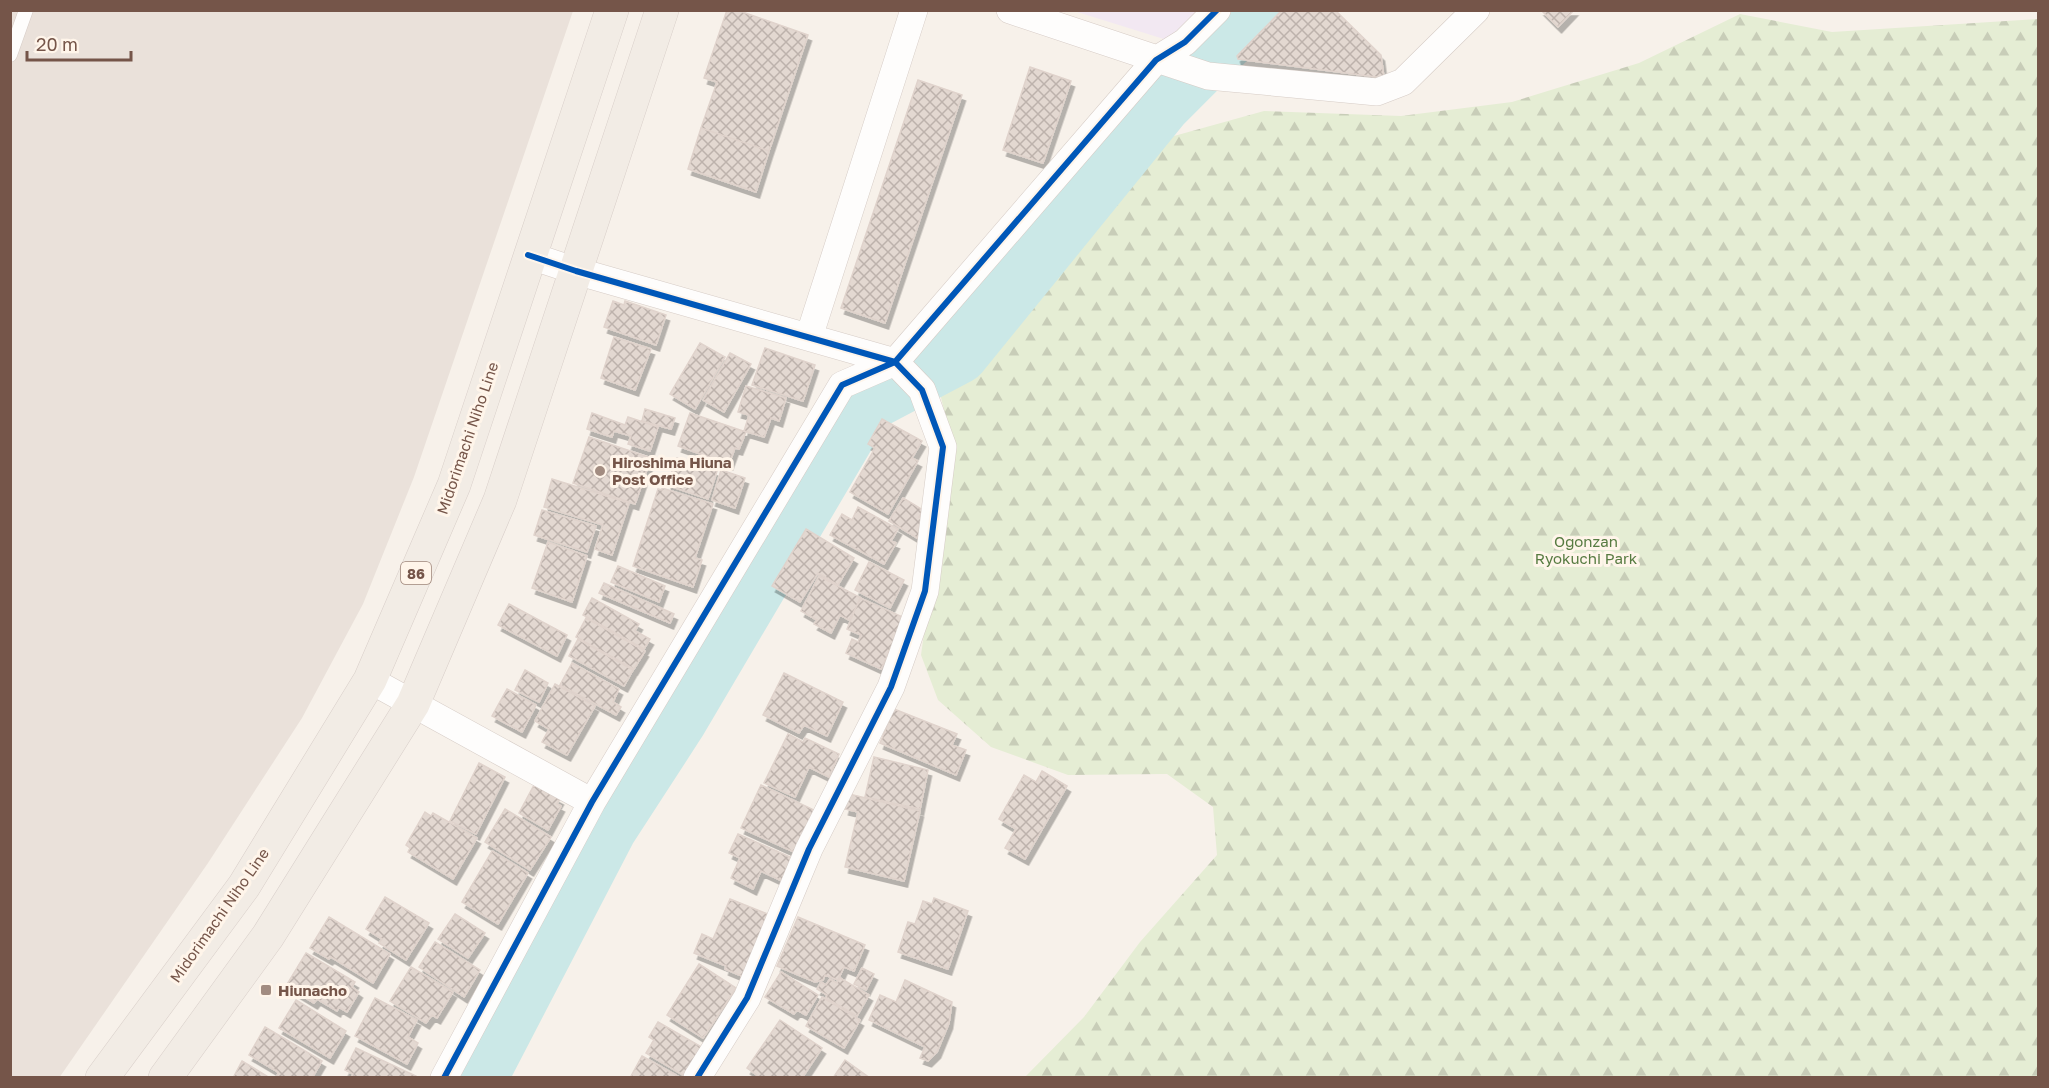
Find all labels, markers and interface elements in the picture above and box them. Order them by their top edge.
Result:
scale bar [27,24,130,62]
text: 20 m [36,33,78,55]
street label: Midorimachi Niho Line [432,359,502,516]
place label: Hiroshima Hiuna Post Office [612,453,732,488]
marker: Hiroshima Hiuna Post Office [593,464,607,478]
park label: Ogonzan Ryokuchi Park [1535,532,1638,567]
road number: 86 [401,562,431,584]
street label: Midorimachi Niho Line [166,844,272,986]
place label: Hiunacho [278,981,347,999]
marker: Hiunacho [259,983,273,997]

